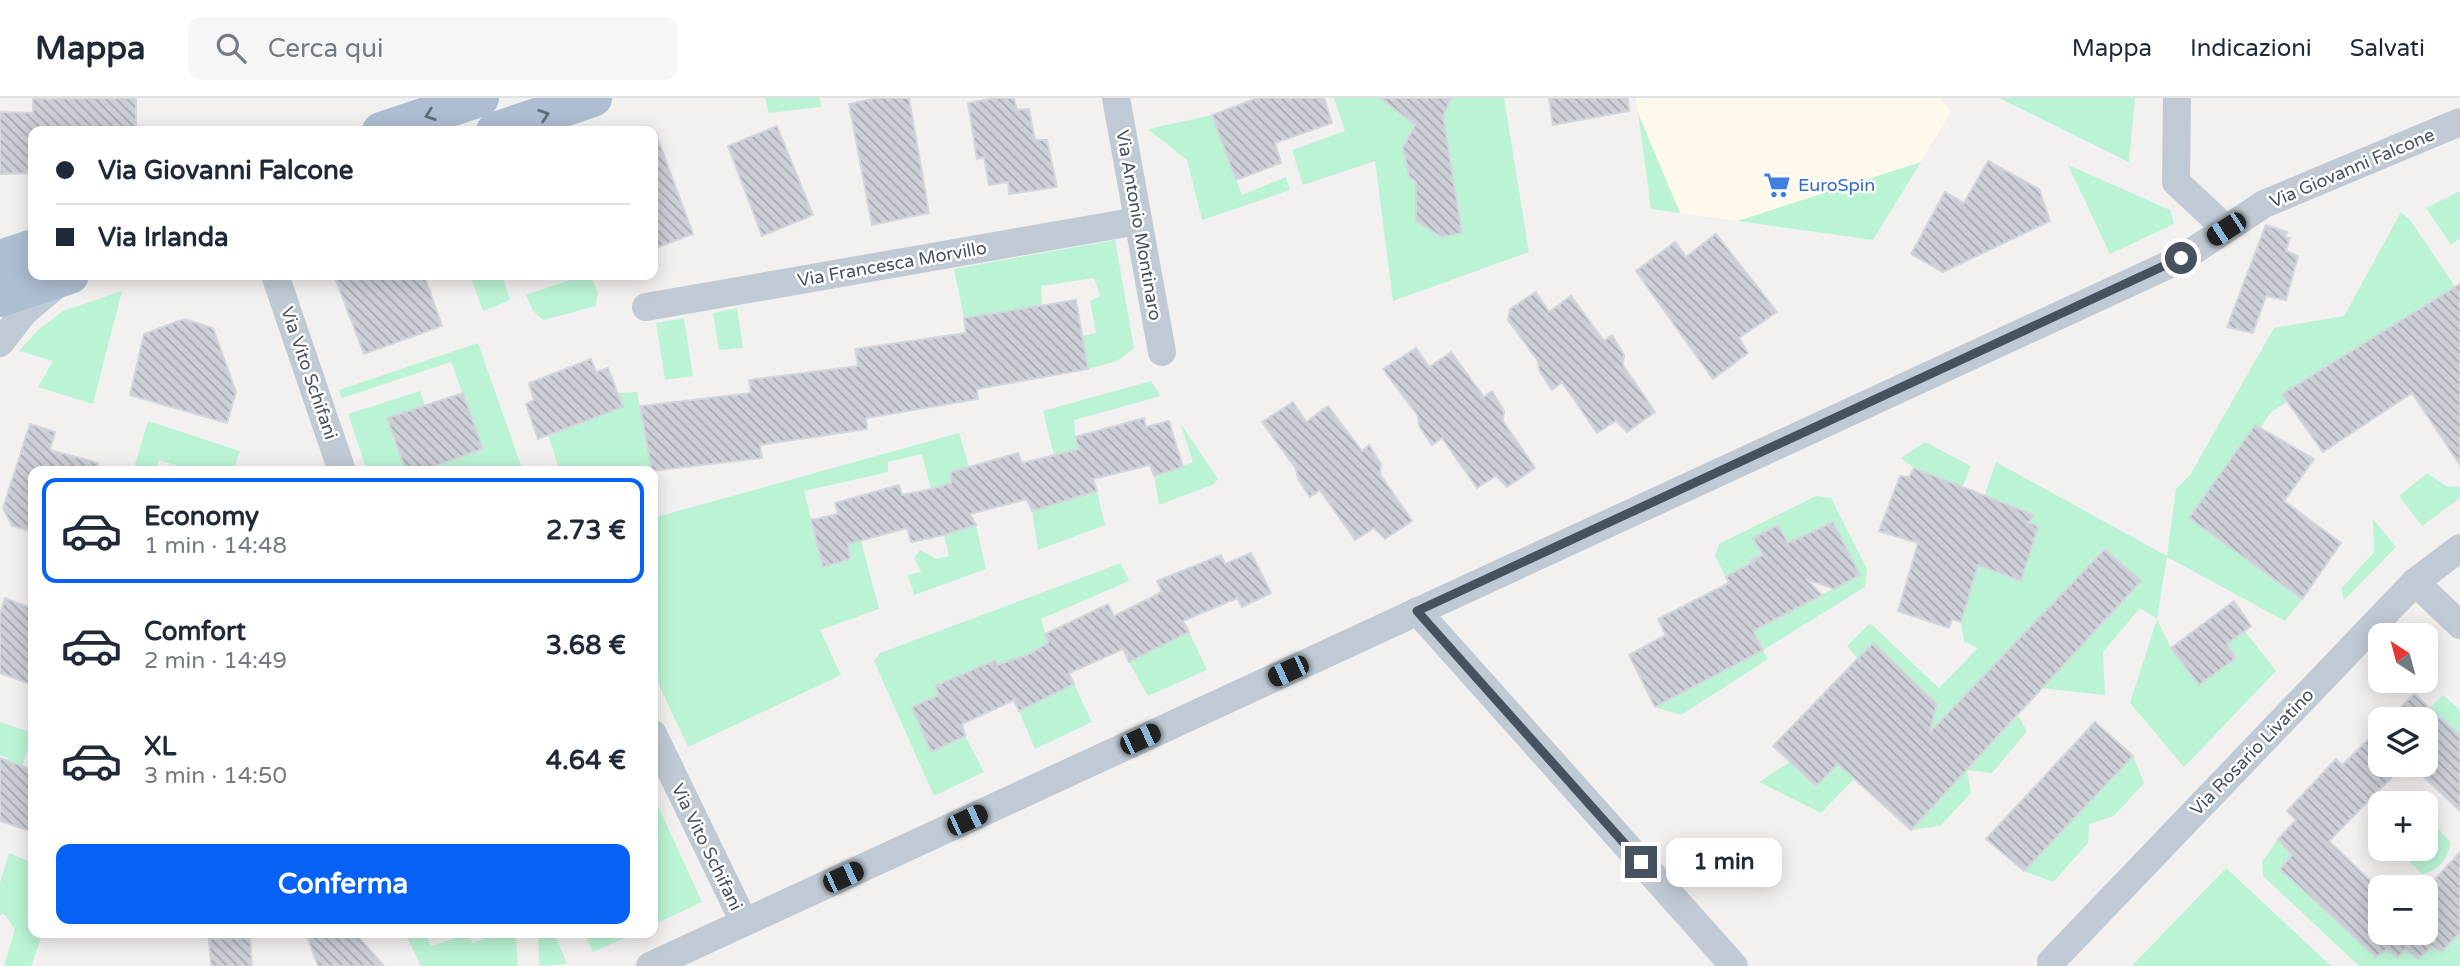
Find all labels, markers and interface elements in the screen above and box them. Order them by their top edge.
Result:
search box [188,17,678,80]
text: Mappa [35,29,146,68]
icon: search [212,29,250,67]
text: Cerca qui [268,33,384,64]
text: Mappa [2072,34,2152,63]
text: Indicazioni [2190,34,2312,63]
text: Salvati [2350,34,2425,63]
one-way arrow [425,107,437,121]
one-way arrow [537,109,549,123]
street label: Via Giovanni Falcone [2266,123,2438,213]
street label: Via Antonio Montinaro [1111,128,1167,322]
text: Via Giovanni Falcone [98,155,354,186]
supermarket icon: EuroSpin [1762,170,1792,200]
place label: EuroSpin [1798,174,1875,196]
car [2203,209,2250,249]
text: Via Irlanda [98,222,229,253]
street label: Via Francesca Morvillo [796,237,988,291]
route start [2165,242,2197,274]
street label: Via Vito Schifani [276,304,342,442]
icon: car [60,499,123,562]
text: Economy [144,501,259,532]
text: 2.73 € [546,515,626,546]
text: 1 min · 14:48 [144,532,287,560]
icon: car [60,614,123,677]
text: Comfort [144,616,246,647]
north arrow [2368,623,2438,693]
map controls [2368,623,2438,945]
text: 3.68 € [546,630,626,661]
text: 2 min · 14:49 [144,647,287,675]
car [1265,653,1312,689]
street label: Via Rosario Livatino [2186,684,2318,820]
button: layers [2368,707,2438,777]
car [1117,721,1164,757]
icon: car [60,729,123,792]
text: XL [144,731,176,762]
text: 4.64 € [546,745,626,776]
text: 3 min · 14:50 [144,762,287,790]
street label: Via Vito Schifani [667,780,747,914]
button: + [2368,791,2438,861]
car [944,802,991,838]
callout: 1 min [1666,838,1781,886]
button: Conferma [56,844,630,924]
route end [1625,846,1657,878]
text: 1 min [1693,848,1755,876]
car [820,859,867,895]
button: − [2368,875,2438,945]

